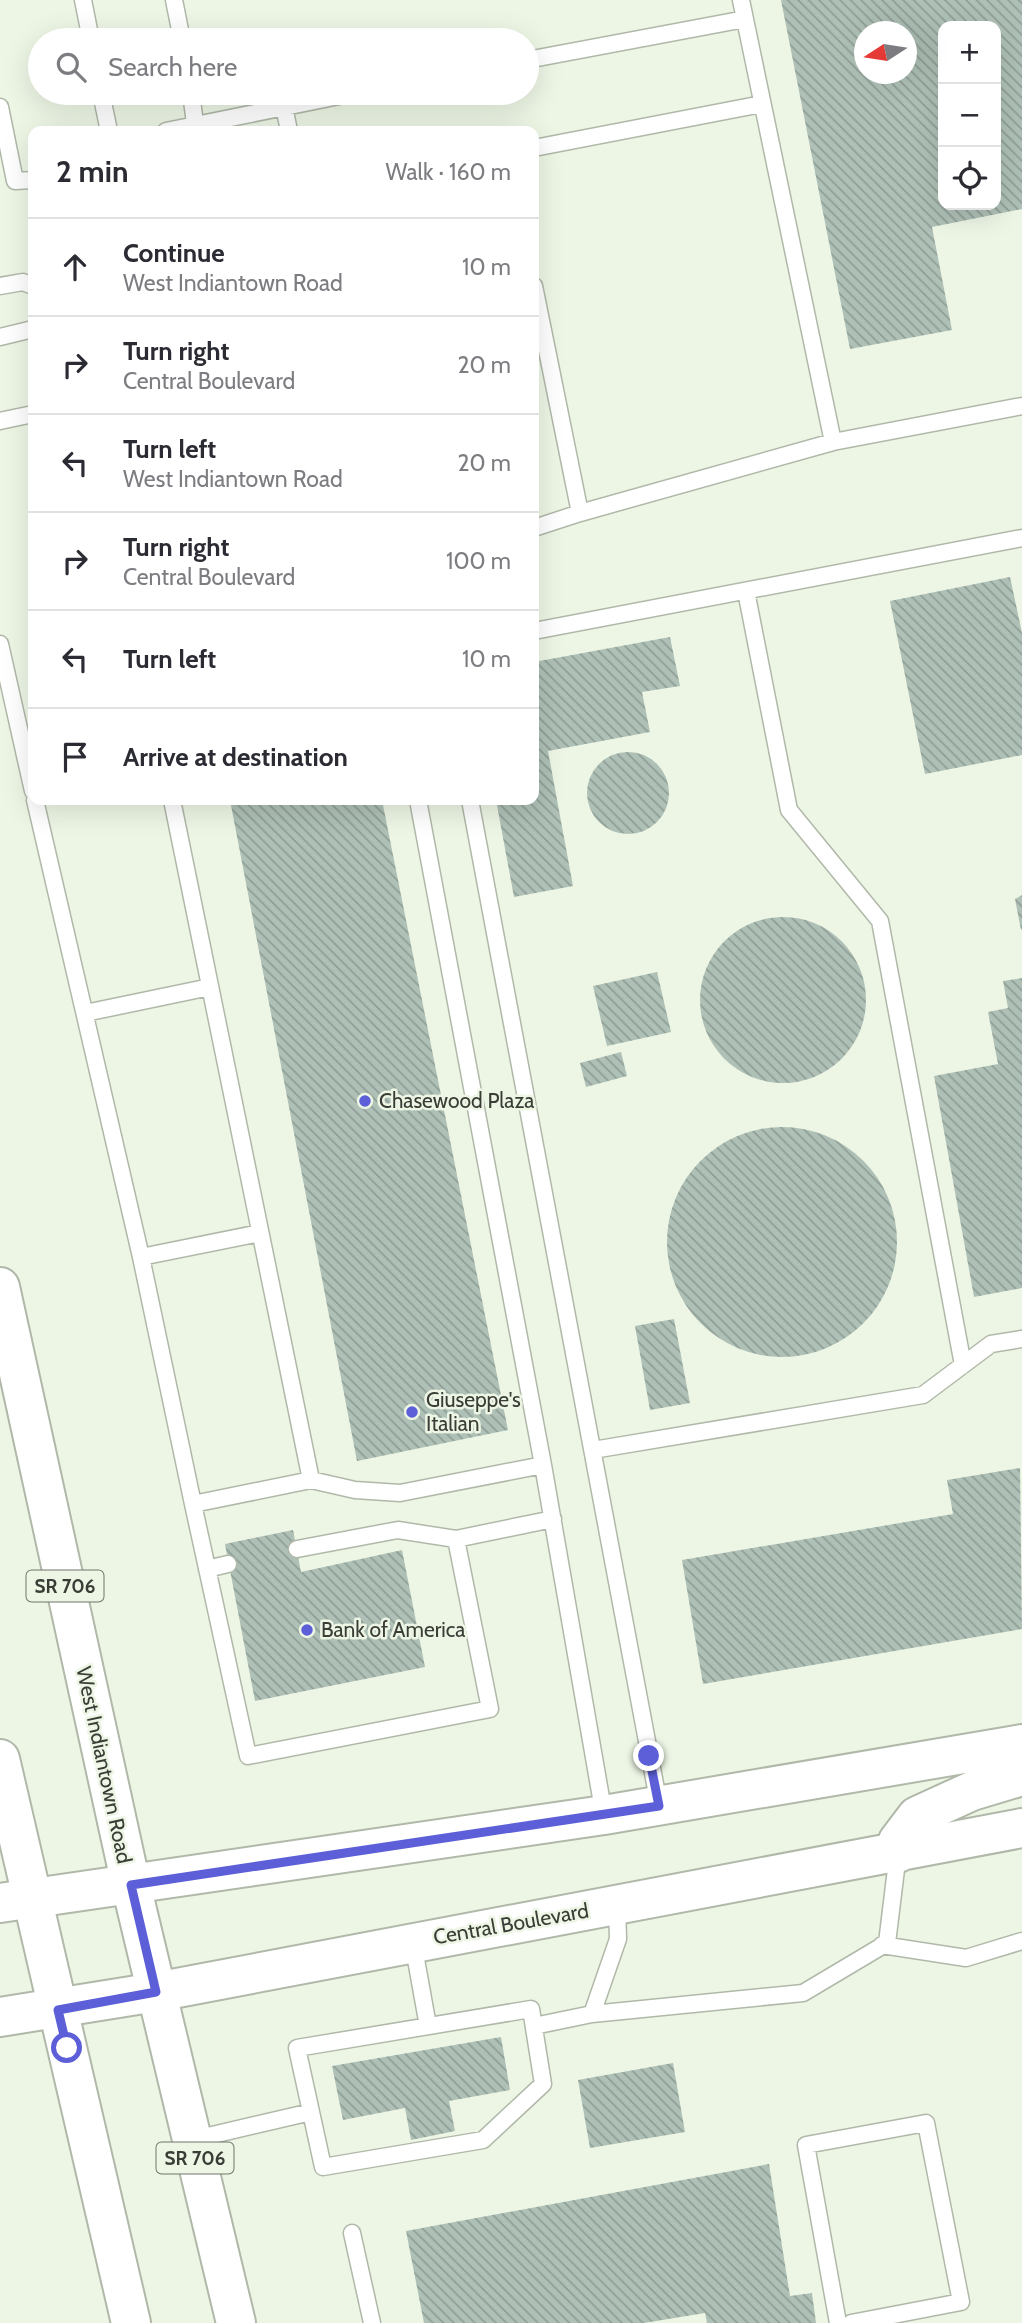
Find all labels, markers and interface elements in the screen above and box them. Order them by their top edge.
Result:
north arrow [854,21,917,84]
map controls [938,21,1001,210]
button: + [938,21,1001,84]
search box [28,28,539,105]
icon: search [52,48,90,86]
text: Search here [108,51,237,83]
button: − [938,84,1001,147]
button: locate [938,147,1001,210]
text: 2 min [56,153,128,190]
text: Walk · 160 m [386,158,511,186]
text: Continue [123,237,225,269]
icon: ahead [56,248,94,286]
text: 10 m [462,253,511,281]
text: West Indiantown Road [123,269,343,297]
text: Turn right [123,335,229,367]
icon: right [56,346,94,384]
text: 20 m [458,351,511,379]
text: Central Boulevard [123,367,295,395]
text: Turn left [123,433,216,465]
icon: left [56,444,94,482]
text: 20 m [458,449,511,477]
text: West Indiantown Road [123,465,343,493]
text: Turn right [123,531,229,563]
icon: right [56,542,94,580]
text: 100 m [446,547,511,575]
text: Central Boulevard [123,563,295,591]
icon: left [56,640,94,678]
text: Turn left [123,643,216,675]
text: 10 m [462,645,511,673]
icon: arrive [56,738,94,776]
text: Arrive at destination [123,741,348,773]
place label: Chasewood Plaza [379,1088,534,1113]
marker: Chasewood Plaza [357,1093,373,1109]
place label: Giuseppe's Italian [426,1387,521,1436]
marker: Giuseppe's Italian [404,1404,420,1420]
road number: SR 706 [27,1570,104,1602]
place label: Bank of America [321,1617,465,1642]
marker: Bank of America [299,1622,315,1638]
street label: West Indiantown Road [71,1664,138,1866]
route end [633,1740,664,1771]
street label: Central Boulevard [431,1898,590,1949]
route start [51,2032,82,2063]
road number: SR 706 [156,2142,234,2174]

